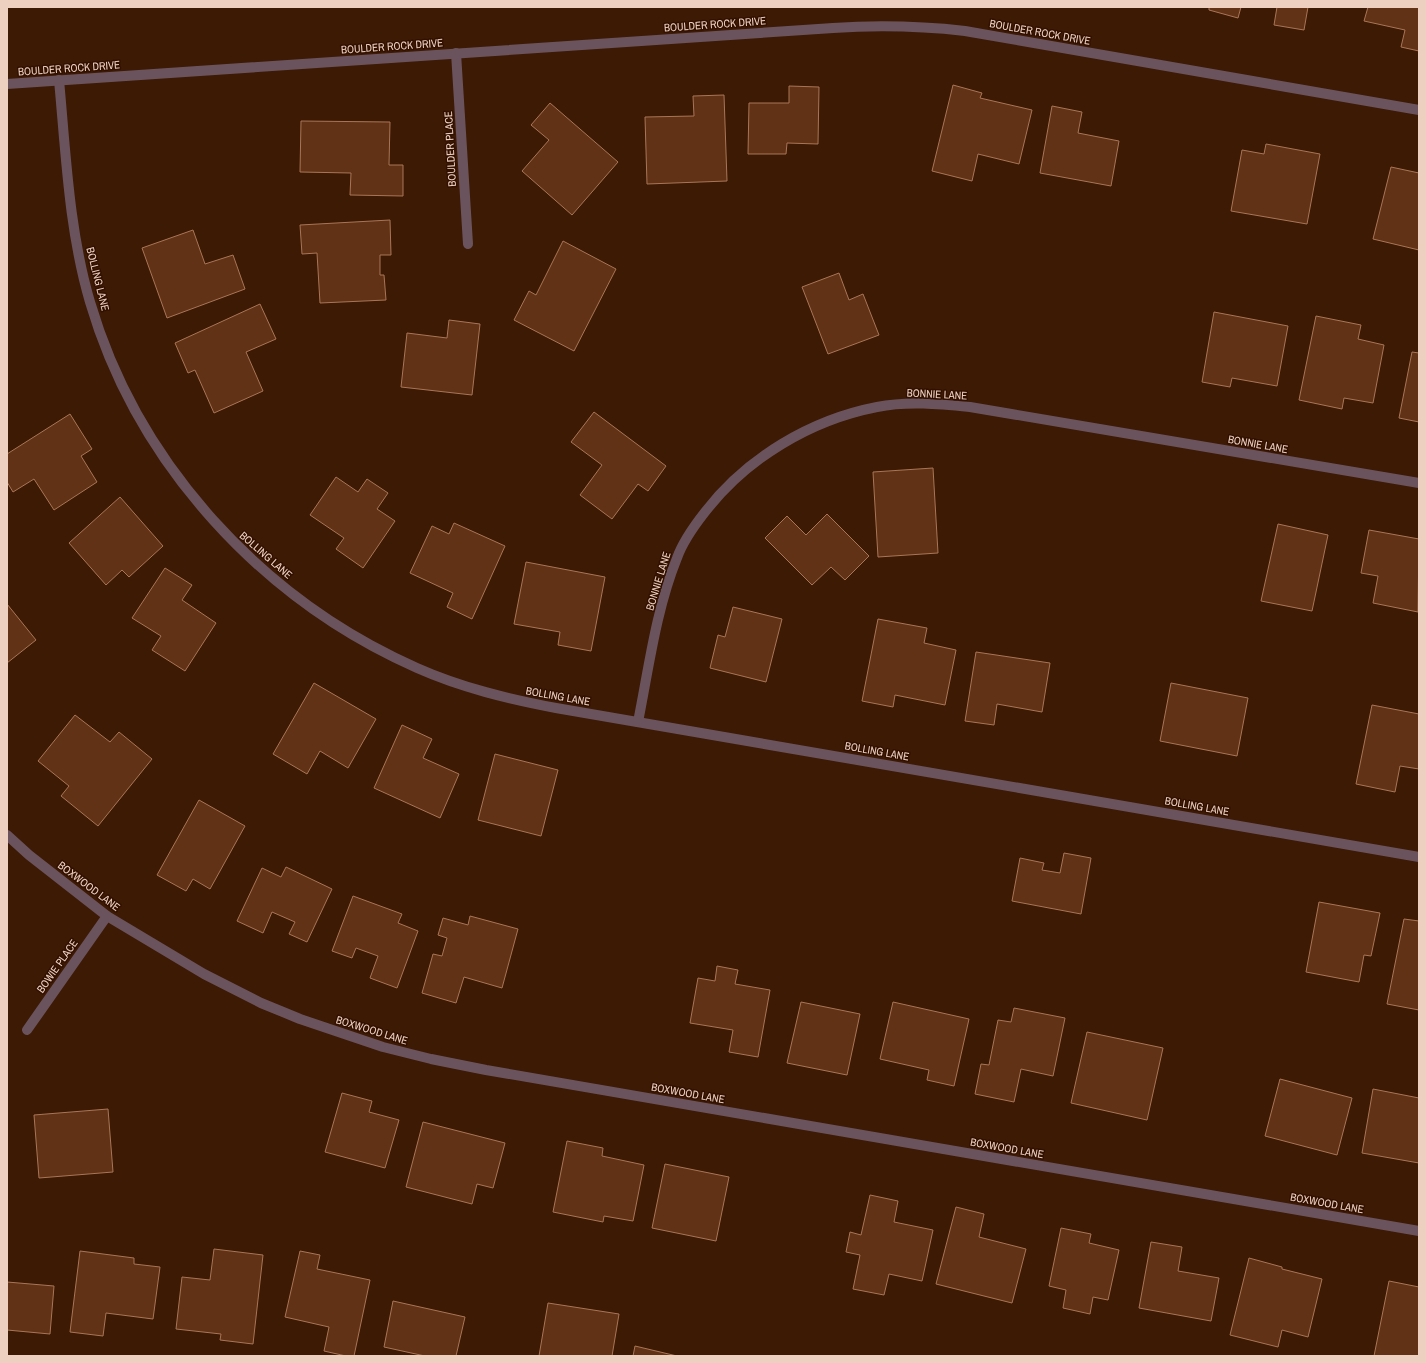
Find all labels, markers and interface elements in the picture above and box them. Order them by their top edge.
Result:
street label: BOULDER ROCK DRIVE [664,13,766,35]
street label: BOULDER ROCK DRIVE [988,16,1092,48]
street label: BOULDER ROCK DRIVE [341,35,443,57]
street label: BOULDER ROCK DRIVE [18,57,120,79]
street label: BOULDER PLACE [441,111,459,187]
street label: BOLLING LANE [83,246,113,312]
street label: BONNIE LANE [906,385,968,403]
street label: BONNIE LANE [1227,432,1289,456]
street label: BOLLING LANE [237,528,295,582]
street label: BONNIE LANE [642,550,674,612]
street label: BOLLING LANE [525,683,591,709]
street label: BOLLING LANE [844,738,910,764]
street label: BOLLING LANE [1164,793,1230,819]
street label: BOXWOOD LANE [55,858,123,914]
street label: BOWIE PLACE [33,937,81,995]
street label: BOXWOOD LANE [334,1012,410,1048]
street label: BOXWOOD LANE [650,1080,726,1106]
street label: BOXWOOD LANE [969,1135,1045,1161]
street label: BOXWOOD LANE [1289,1190,1365,1216]

